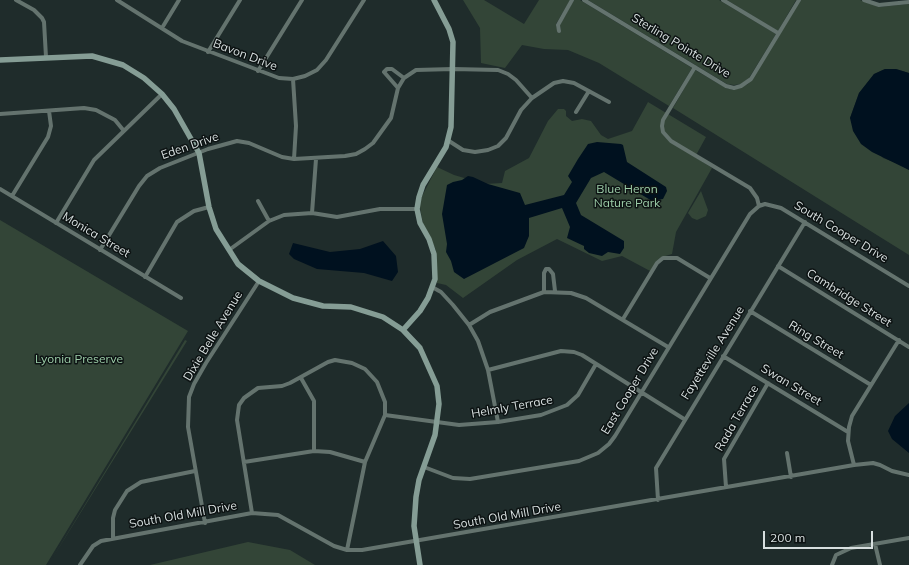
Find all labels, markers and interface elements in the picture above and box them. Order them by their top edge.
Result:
street label: Sterling Pointe Drive [629,11,733,81]
street label: Bavon Drive [211,36,279,74]
street label: Eden Drive [159,129,221,163]
park label: Blue Heron Nature Park [594,182,660,210]
street label: South Cooper Drive [791,198,891,266]
street label: Monica Street [60,209,132,261]
street label: Cambridge Street [804,266,894,330]
street label: Dixie Belle Avenue [180,288,246,384]
street label: Fayetteville Avenue [678,304,748,402]
street label: Ring Street [786,318,846,362]
street label: East Cooper Drive [598,345,662,437]
park label: Lyonia Preserve [35,352,123,366]
street label: Swan Street [758,361,824,409]
street label: Rada Terrace [712,382,762,454]
street label: Helmly Terrace [470,393,554,421]
street label: South Old Mill Drive [128,498,238,532]
street label: South Old Mill Drive [452,499,562,533]
scale bar [765,523,875,549]
text: 200 m [770,530,805,545]

